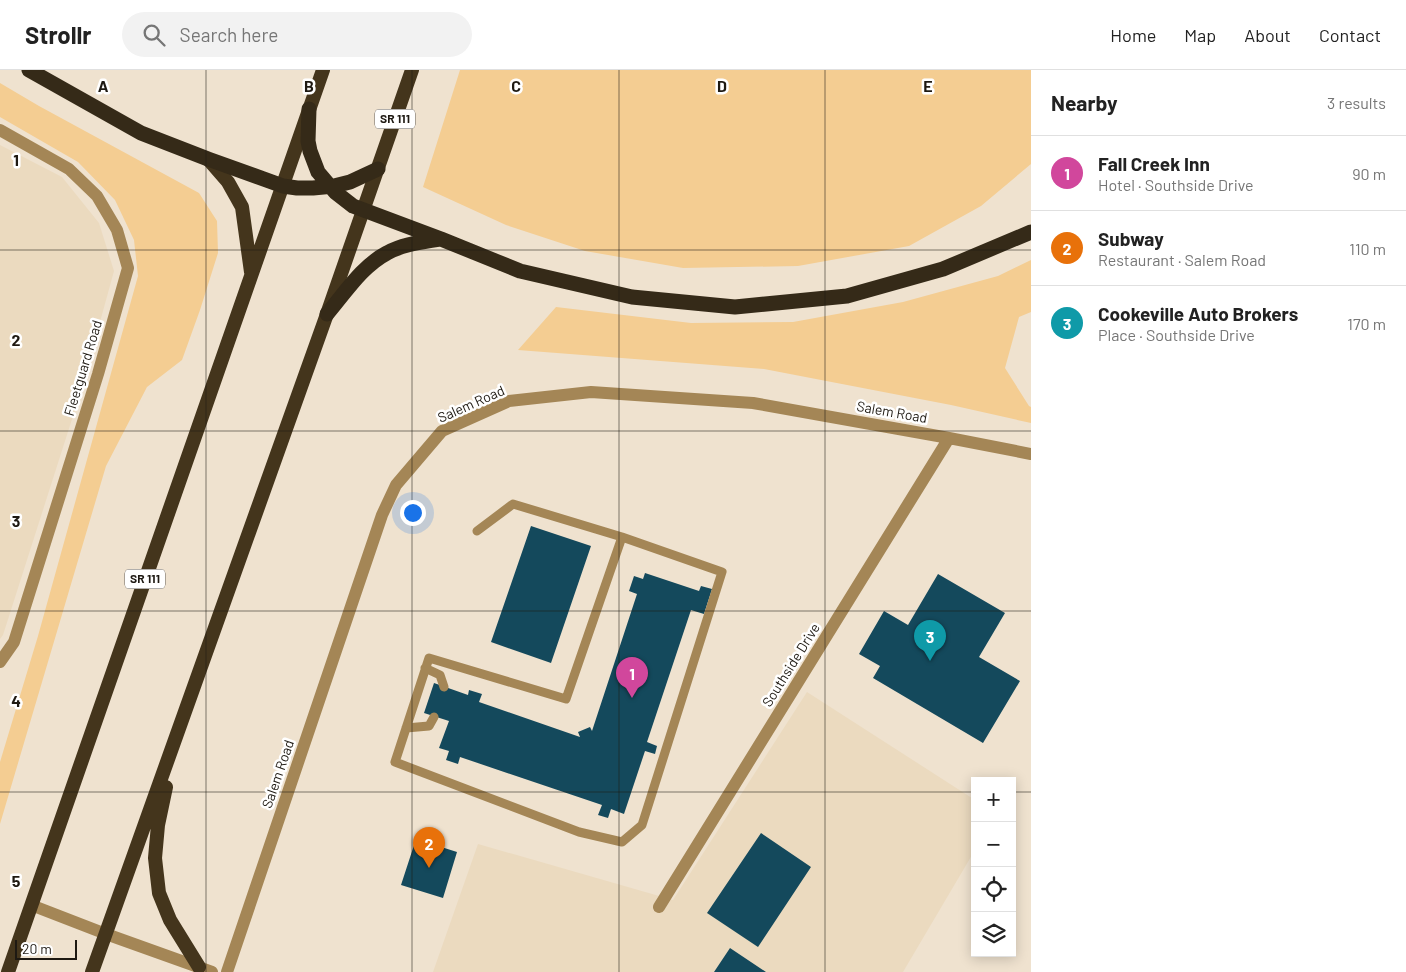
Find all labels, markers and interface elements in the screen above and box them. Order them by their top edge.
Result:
search box [122,12,472,57]
text: Strollr [25,20,92,49]
icon: search [140,21,168,49]
text: Search here [180,23,278,46]
text: Home [1110,24,1156,46]
text: Map [1184,24,1216,46]
text: About [1244,24,1291,46]
text: Contact [1319,24,1381,46]
text: A [98,76,109,95]
text: B [304,76,314,95]
text: C [511,76,521,95]
text: D [717,76,727,95]
text: E [923,76,933,95]
text: Nearby [1051,90,1117,115]
text: 3 results [1327,93,1386,112]
road number: SR 111 [375,110,415,129]
text: 1 [13,150,19,169]
text: Fall Creek Inn [1098,152,1210,175]
text: 1 [1064,164,1070,183]
text: 90 m [1352,164,1386,183]
text: Hotel · Southside Drive [1098,175,1254,194]
text: Subway [1098,227,1164,250]
text: 2 [1063,239,1071,258]
text: 110 m [1349,239,1386,258]
text: Restaurant · Salem Road [1098,250,1266,269]
text: Cookeville Auto Brokers [1098,302,1298,325]
text: 3 [1063,314,1071,333]
text: 170 m [1347,314,1386,333]
street label: Fleetguard Road [60,318,105,418]
text: Place · Southside Drive [1098,325,1255,344]
text: 2 [12,330,21,349]
street label: Salem Road [435,381,507,426]
street label: Salem Road [855,397,929,426]
your location [400,500,426,526]
text: 3 [12,511,20,530]
road number: SR 111 [125,569,165,588]
street label: Southside Drive [758,620,823,710]
pin: 3 [914,620,946,661]
pin: 1 [616,657,648,698]
text: 4 [11,691,21,710]
street label: Salem Road [258,737,297,810]
map controls [971,777,1016,957]
button: + [971,777,1016,822]
button: − [971,822,1016,867]
pin: 2 [413,827,445,868]
button: locate [971,867,1016,912]
text: 5 [12,871,21,890]
button: layers [971,912,1016,957]
scale bar [15,937,78,960]
text: 20 m [22,940,52,957]

